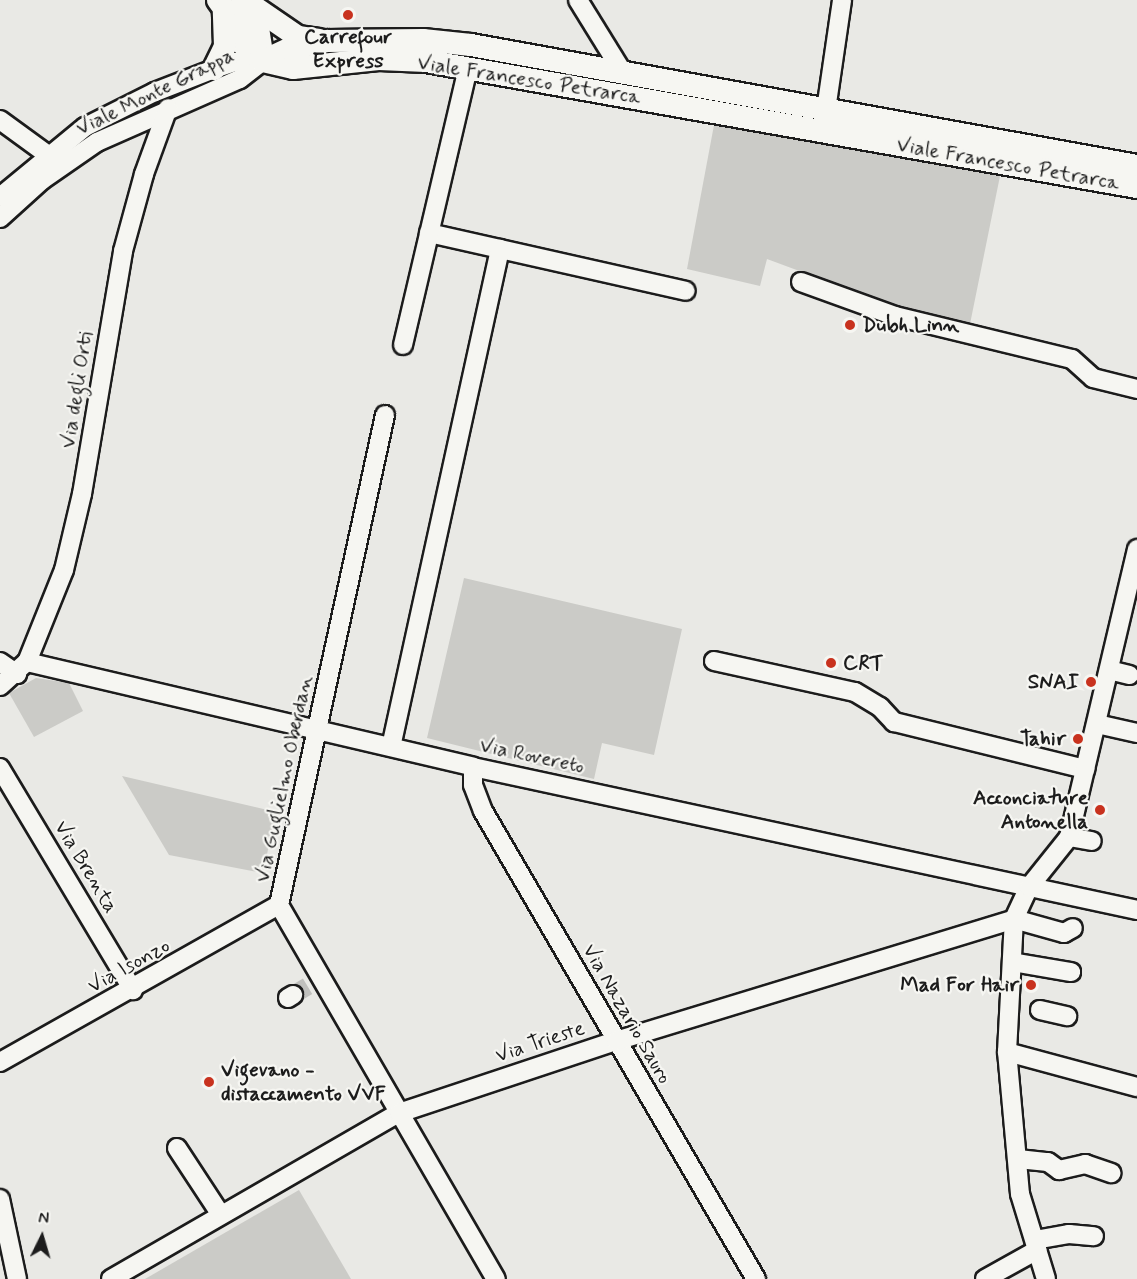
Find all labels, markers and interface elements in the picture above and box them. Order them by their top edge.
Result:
marker: Carrefour Express [341,8,355,22]
place label: Carrefour Express [304,24,392,74]
street label: Viale Monte Grappa [72,43,238,141]
street label: Viale Francesco Petrarca [416,50,642,110]
street label: Viale Francesco Petrarca [895,132,1121,196]
place label: Dubh Linn [862,312,959,338]
marker: Dubh Linn [843,318,857,332]
street label: Via degli Orti [55,329,99,451]
place label: CRT [843,650,884,676]
marker: CRT [824,656,838,670]
place label: SNAI [1028,669,1079,695]
street label: Via Guglielmo Oberdan [250,674,318,884]
marker: SNAI [1084,675,1098,689]
place label: Tahir [1020,726,1066,752]
marker: Tahir [1071,732,1085,746]
street label: Via Rovereto [477,733,587,779]
place label: Acconciature Antonella [973,785,1088,835]
marker: Acconciature Antonella [1093,803,1107,817]
street label: Via Brenta [49,816,123,918]
street label: Via Isonzo [82,932,176,1000]
street label: Via Nazario Sauro [577,940,677,1088]
place label: Mad For Hair [901,972,1019,998]
marker: Mad For Hair [1024,978,1038,992]
street label: Via Trieste [493,1016,587,1068]
place label: Vigevano - distaccamento VVF [221,1057,386,1107]
marker: Vigevano - distaccamento VVF [202,1075,216,1089]
north arrow [12,1207,72,1267]
text: N [37,1208,50,1229]

